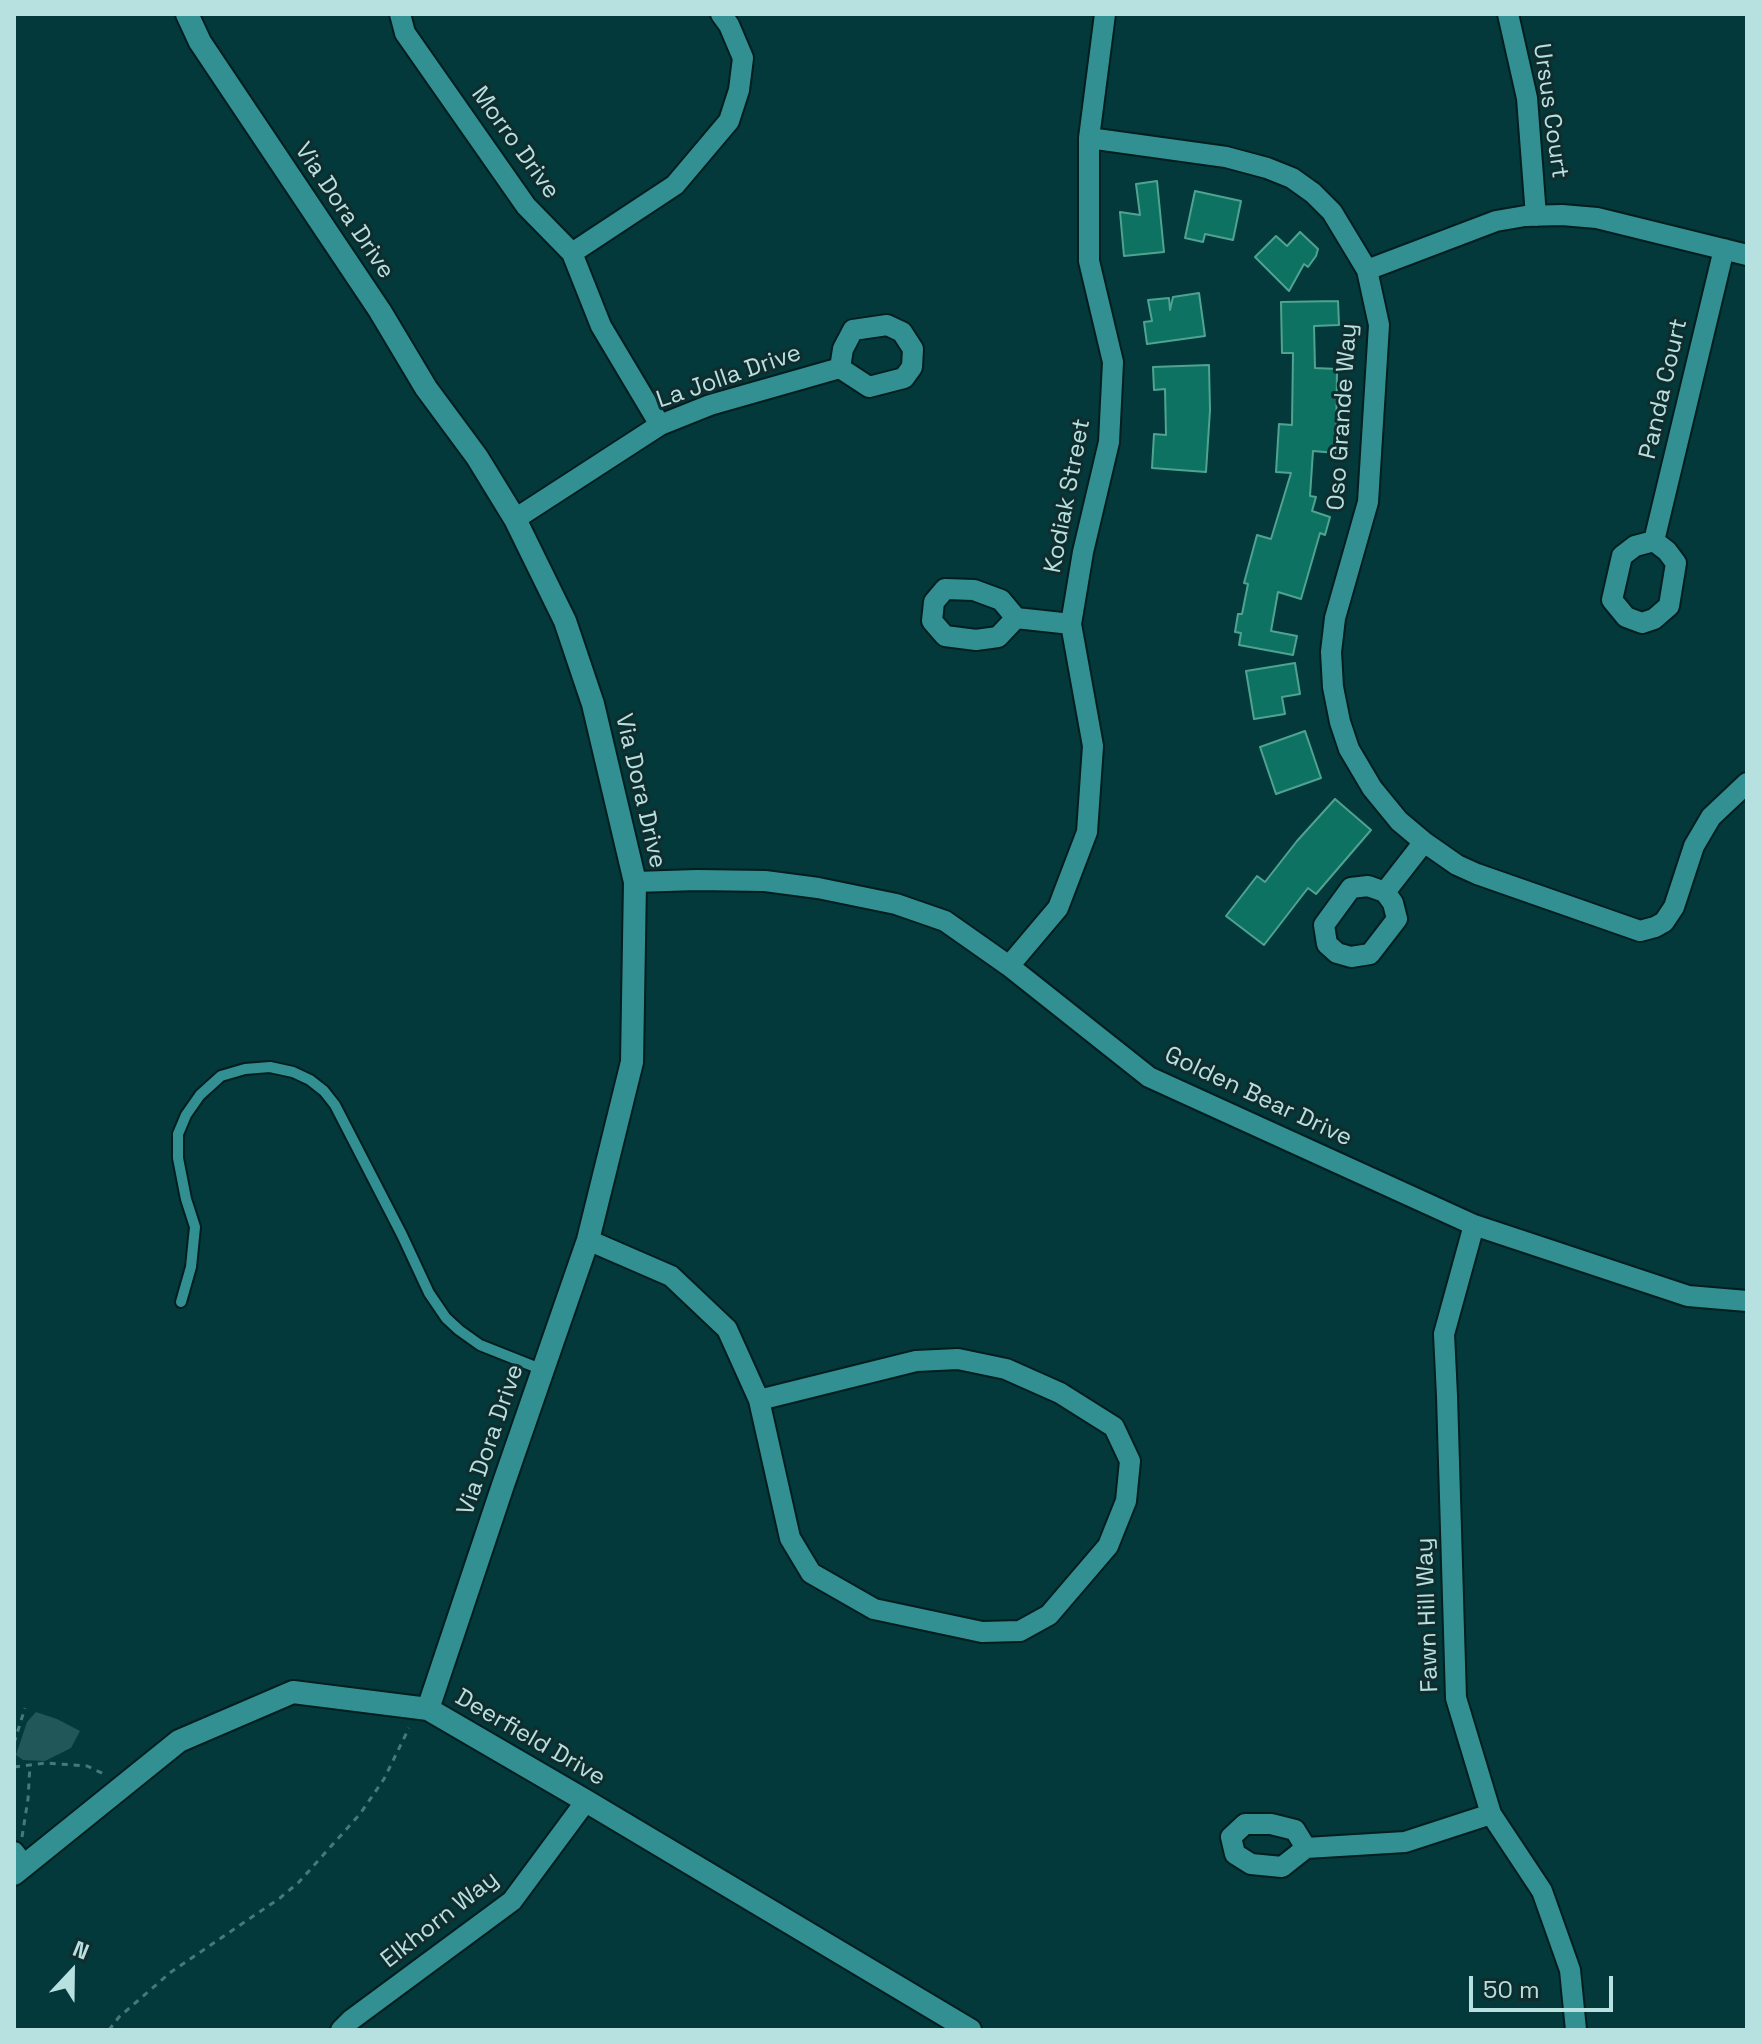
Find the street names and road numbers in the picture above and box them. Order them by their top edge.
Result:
street label: Ursus Court [1526,42,1574,180]
street label: Morro Drive [465,81,565,205]
street label: Via Dora Drive [288,138,400,284]
street label: Panda Court [1634,316,1694,462]
street label: Oso Grande Way [1322,322,1364,512]
street label: La Jolla Drive [653,339,805,415]
street label: Kodiak Street [1039,416,1097,576]
street label: Via Dora Drive [608,711,672,871]
street label: Golden Bear Drive [1160,1041,1356,1153]
street label: Via Dora Drive [452,1361,530,1519]
street label: Fawn Hill Way [1411,1537,1445,1693]
street label: Deerfield Drive [450,1683,610,1793]
street label: Elkhorn Way [376,1865,504,1975]

